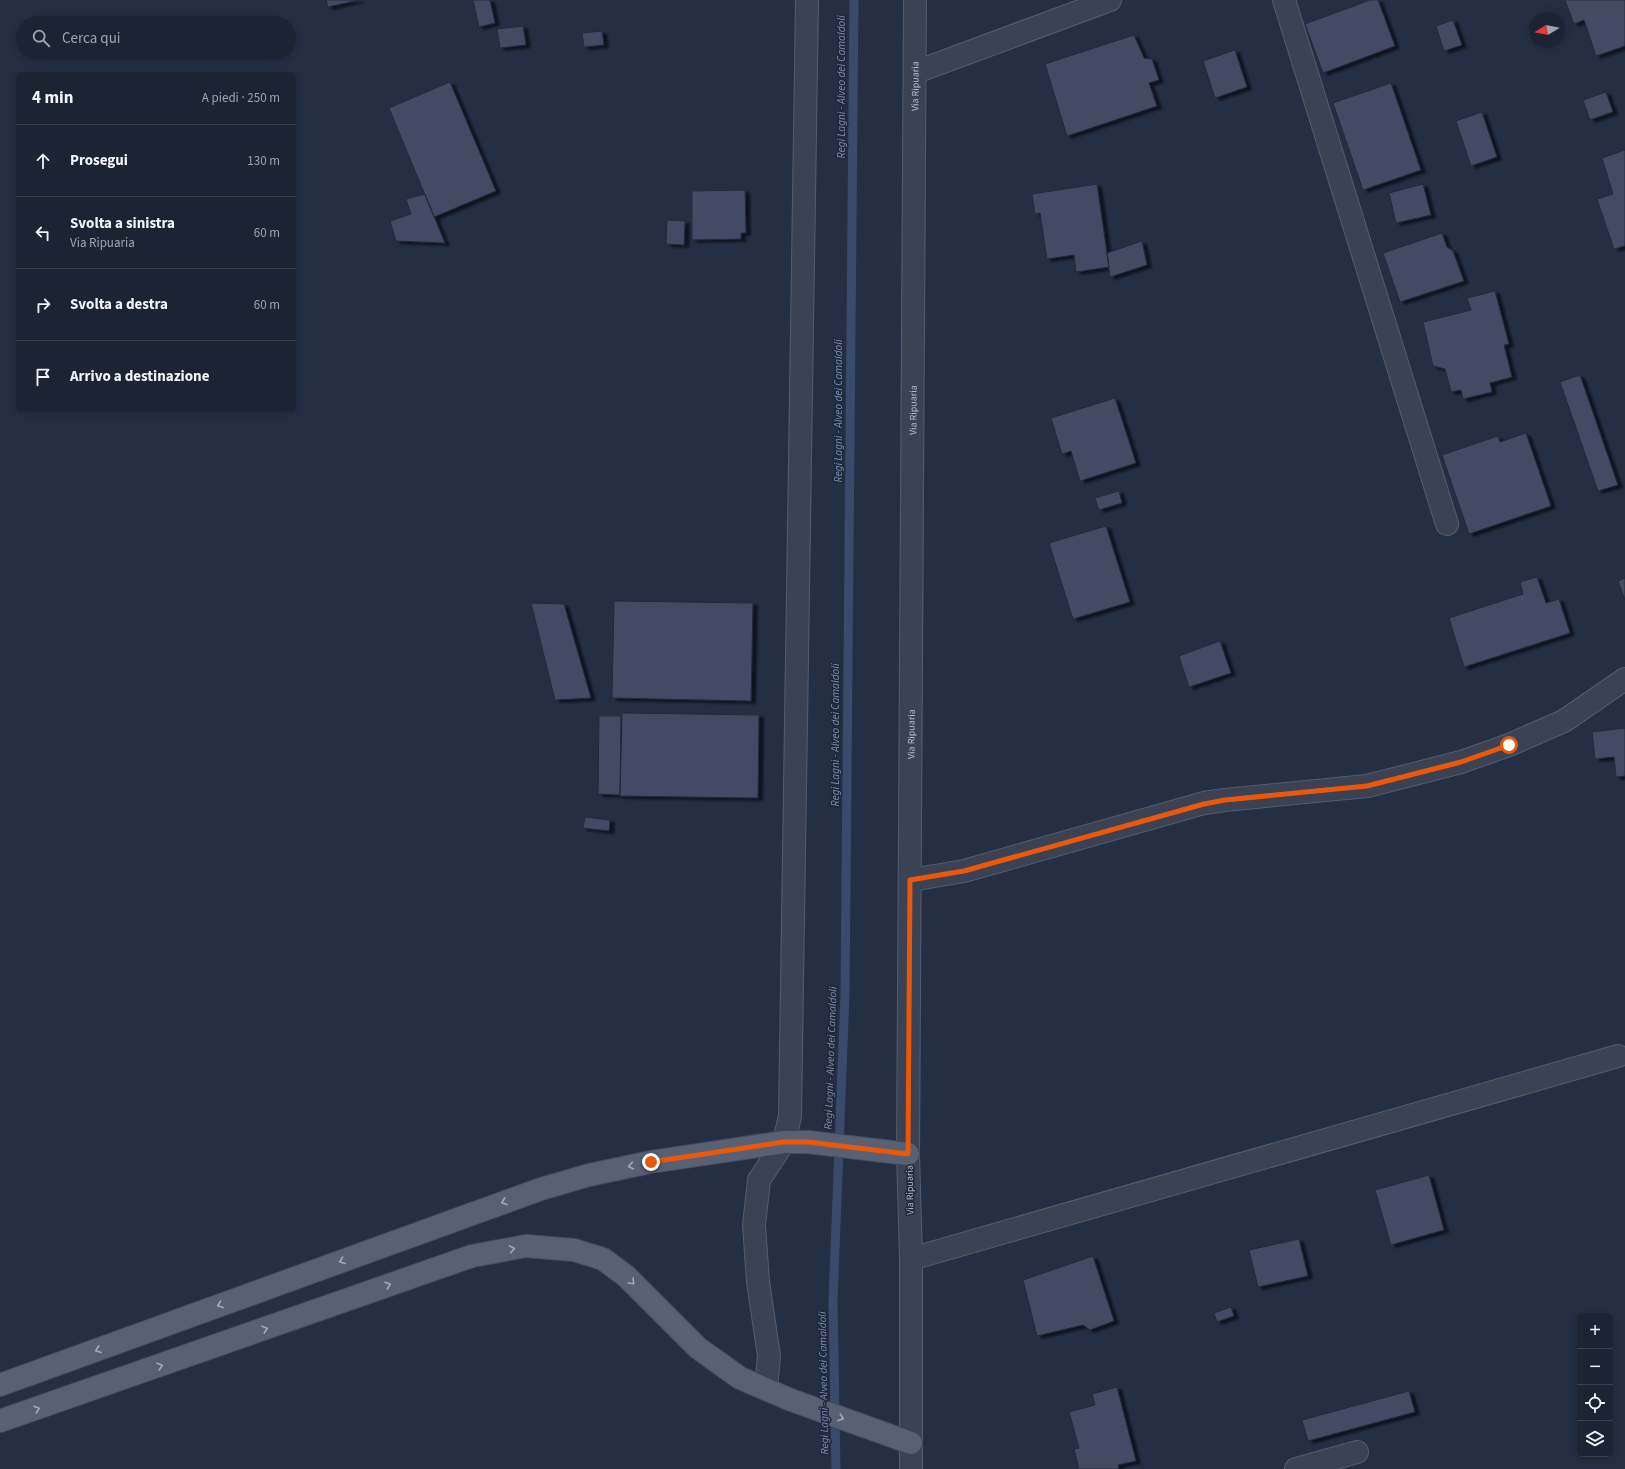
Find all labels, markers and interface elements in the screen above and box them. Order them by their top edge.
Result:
north arrow [1529,12,1565,48]
water label: Regi Lagni - Alveo dei Camaldoli [834,15,849,159]
search box [16,16,296,60]
icon: search [30,27,52,49]
text: Cerca qui [62,28,121,49]
street label: Via Ripuaria [908,61,923,111]
text: 4 min [32,86,73,110]
text: A piedi · 250 m [202,89,280,107]
icon: ahead [32,150,54,172]
text: Prosegui [70,150,128,171]
text: 130 m [247,152,280,170]
text: Svolta a sinistra [70,213,175,234]
icon: left [32,222,54,244]
text: 60 m [254,224,280,242]
text: Via Ripuaria [70,234,135,252]
icon: right [32,294,54,316]
text: Svolta a destra [70,294,168,315]
text: 60 m [254,296,280,314]
water label: Regi Lagni - Alveo dei Camaldoli [831,339,846,483]
icon: arrive [32,366,54,388]
text: Arrivo a destinazione [70,366,209,387]
street label: Via Ripuaria [906,385,921,435]
water label: Regi Lagni - Alveo dei Camaldoli [828,663,843,807]
street label: Via Ripuaria [904,709,919,759]
route start [1500,736,1518,754]
water label: Regi Lagni - Alveo dei Camaldoli [821,986,841,1130]
route end [642,1153,660,1171]
one-way arrow [628,1162,634,1170]
street label: Via Ripuaria [903,1165,917,1215]
one-way arrow [501,1198,508,1206]
one-way arrow [509,1245,515,1253]
one-way arrow [339,1256,346,1265]
one-way arrow [627,1277,635,1285]
one-way arrow [384,1282,391,1290]
one-way arrow [217,1301,224,1309]
water label: Regi Lagni - Alveo dei Camaldoli [815,1311,832,1455]
map controls [1577,1313,1613,1457]
button: + [1577,1313,1613,1349]
one-way arrow [262,1325,269,1333]
one-way arrow [95,1345,102,1353]
button: − [1577,1349,1613,1385]
one-way arrow [156,1362,163,1370]
button: locate [1577,1385,1613,1421]
one-way arrow [33,1405,40,1413]
one-way arrow [837,1413,844,1421]
button: layers [1577,1421,1613,1457]

